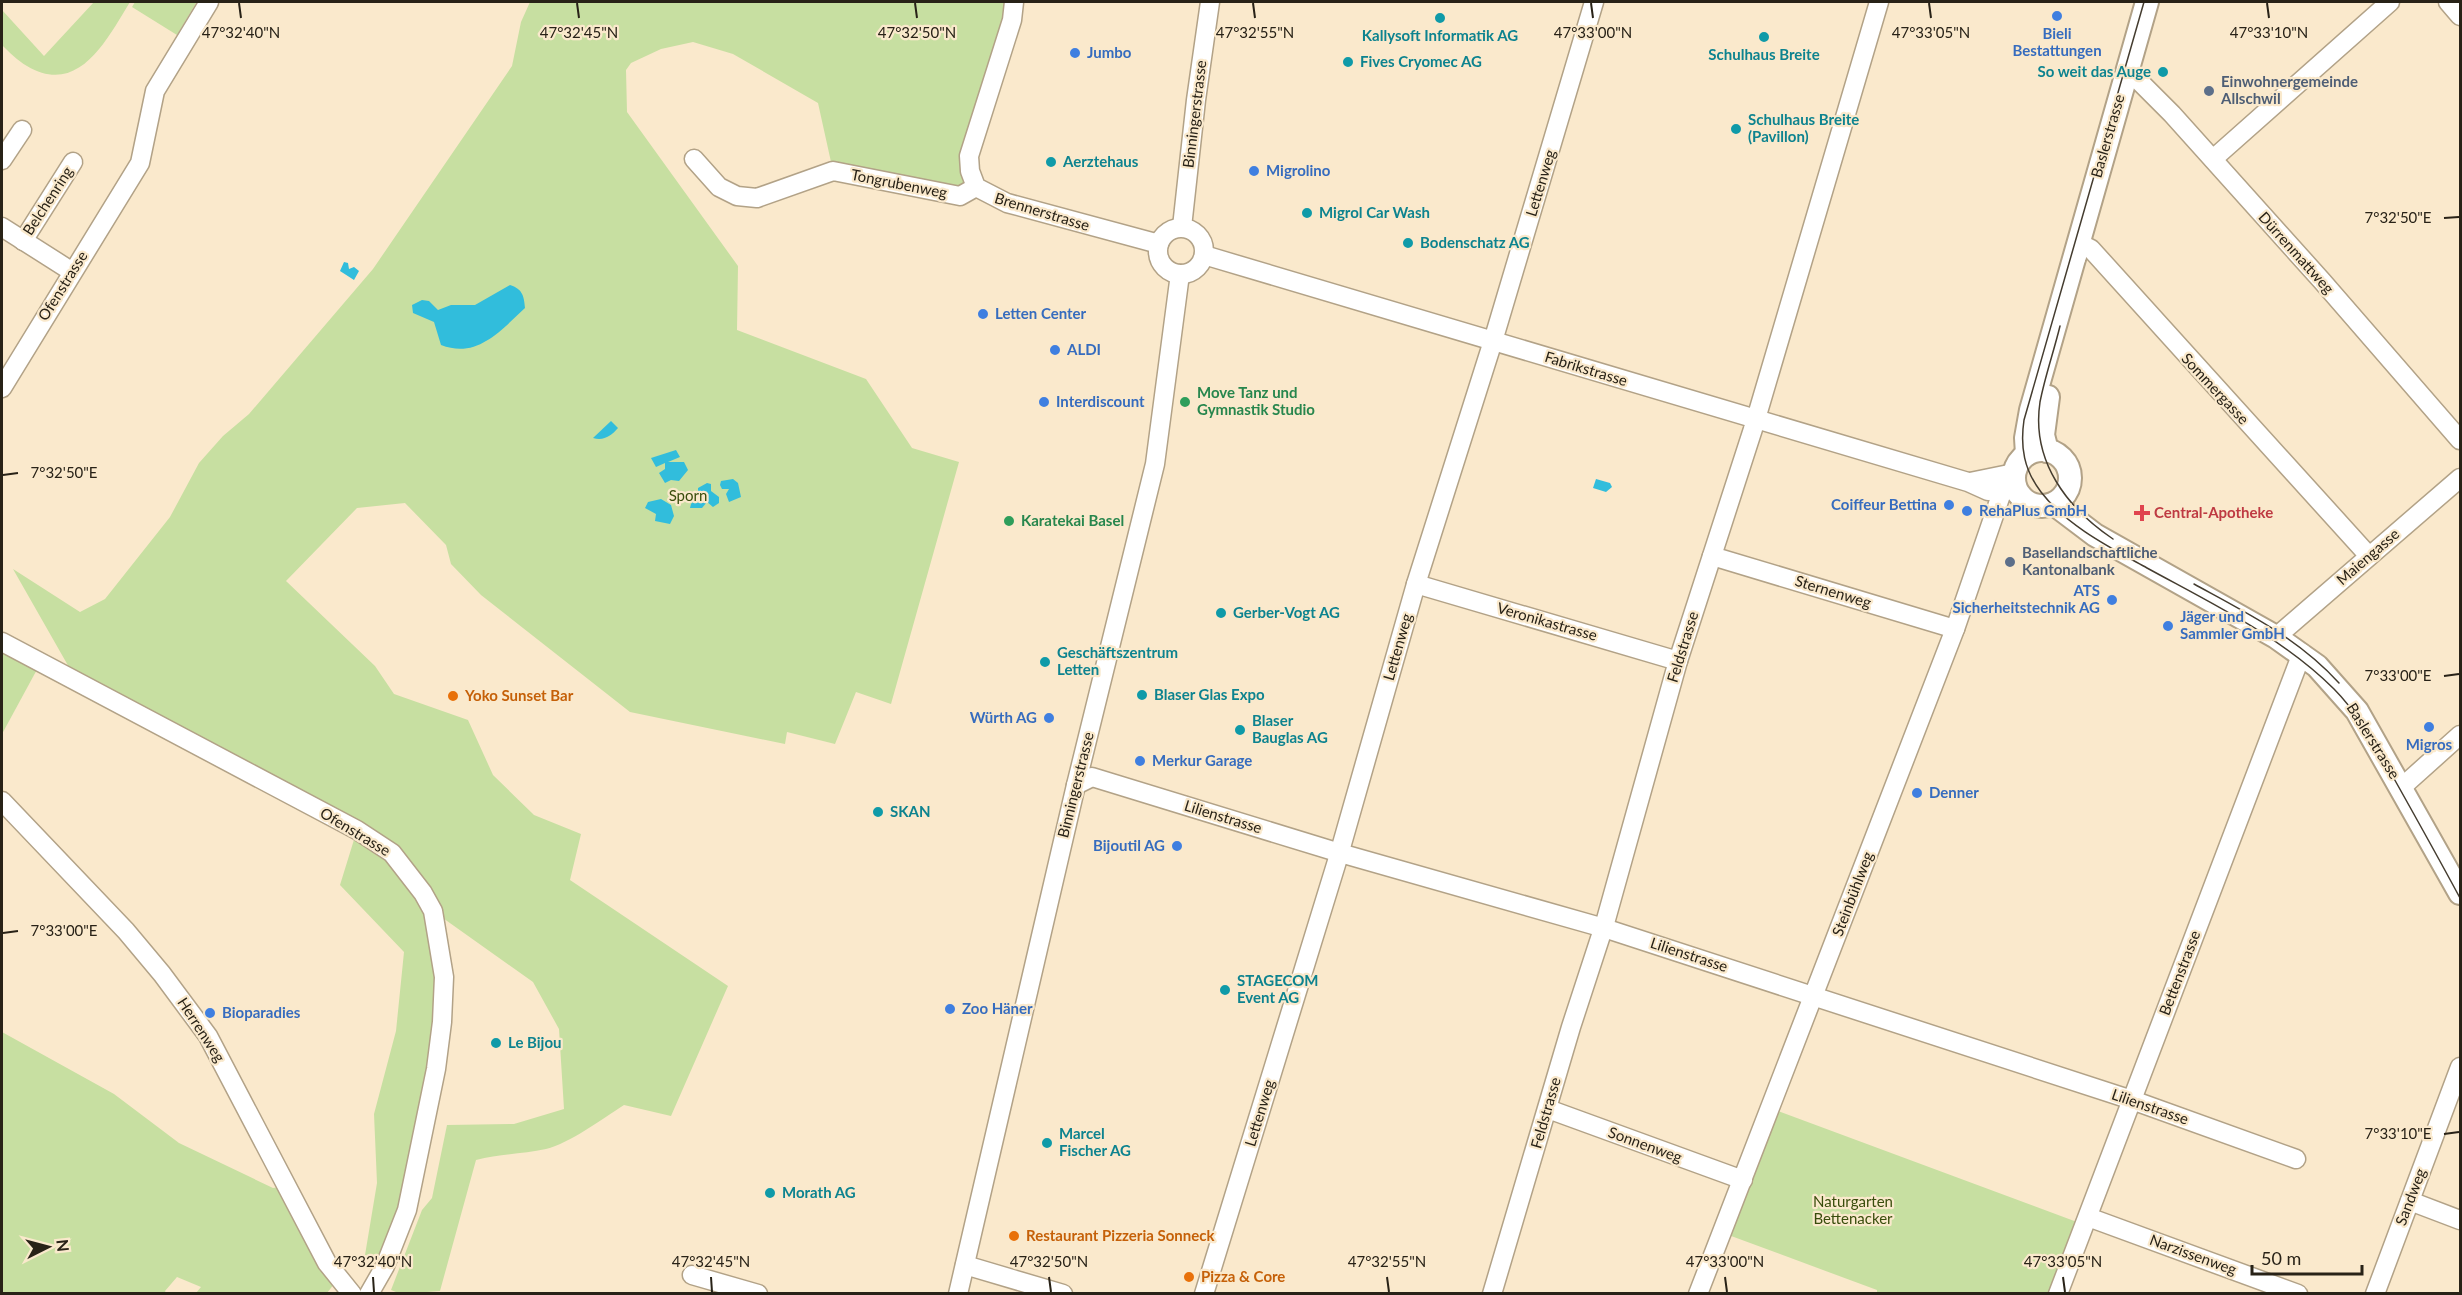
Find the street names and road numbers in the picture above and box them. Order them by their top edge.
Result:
street label: Binningerstrasse [1178,59,1210,169]
street label: Baslerstrasse [2087,92,2128,180]
street label: Lettenweg [1521,147,1559,218]
street label: Belchenring [18,163,76,238]
street label: Tongrubenweg [850,165,949,201]
street label: Brennerstrasse [993,188,1092,234]
street label: Dürrenmattweg [2255,208,2338,297]
street label: Ofenstrasse [34,247,91,324]
street label: Fabrikstrasse [1543,347,1630,389]
street label: Sommergasse [2178,349,2253,428]
street label: Maiengasse [2332,524,2402,588]
street label: Sternenweg [1793,571,1874,611]
street label: Veronikastrasse [1495,598,1599,644]
street label: Feldstrasse [1663,609,1701,684]
street label: Lettenweg [1379,611,1415,682]
street label: Baslerstrasse [2343,699,2404,782]
street label: Binningerstrasse [1053,730,1097,840]
street label: Lilienstrasse [1182,796,1264,836]
street label: Ofenstrasse [317,803,394,859]
street label: Steinbühlweg [1828,849,1877,938]
street label: Bettenstrasse [2155,928,2204,1018]
street label: Lilienstrasse [1648,933,1730,975]
street label: Herrenweg [174,994,229,1065]
street label: Feldstrasse [1526,1075,1564,1150]
street label: Lettenweg [1240,1077,1278,1148]
street label: Lilienstrasse [2109,1084,2191,1128]
street label: Sonnenweg [1606,1122,1685,1166]
street label: Sandweg [2391,1165,2429,1228]
street label: Narzissenweg [2147,1230,2239,1278]

